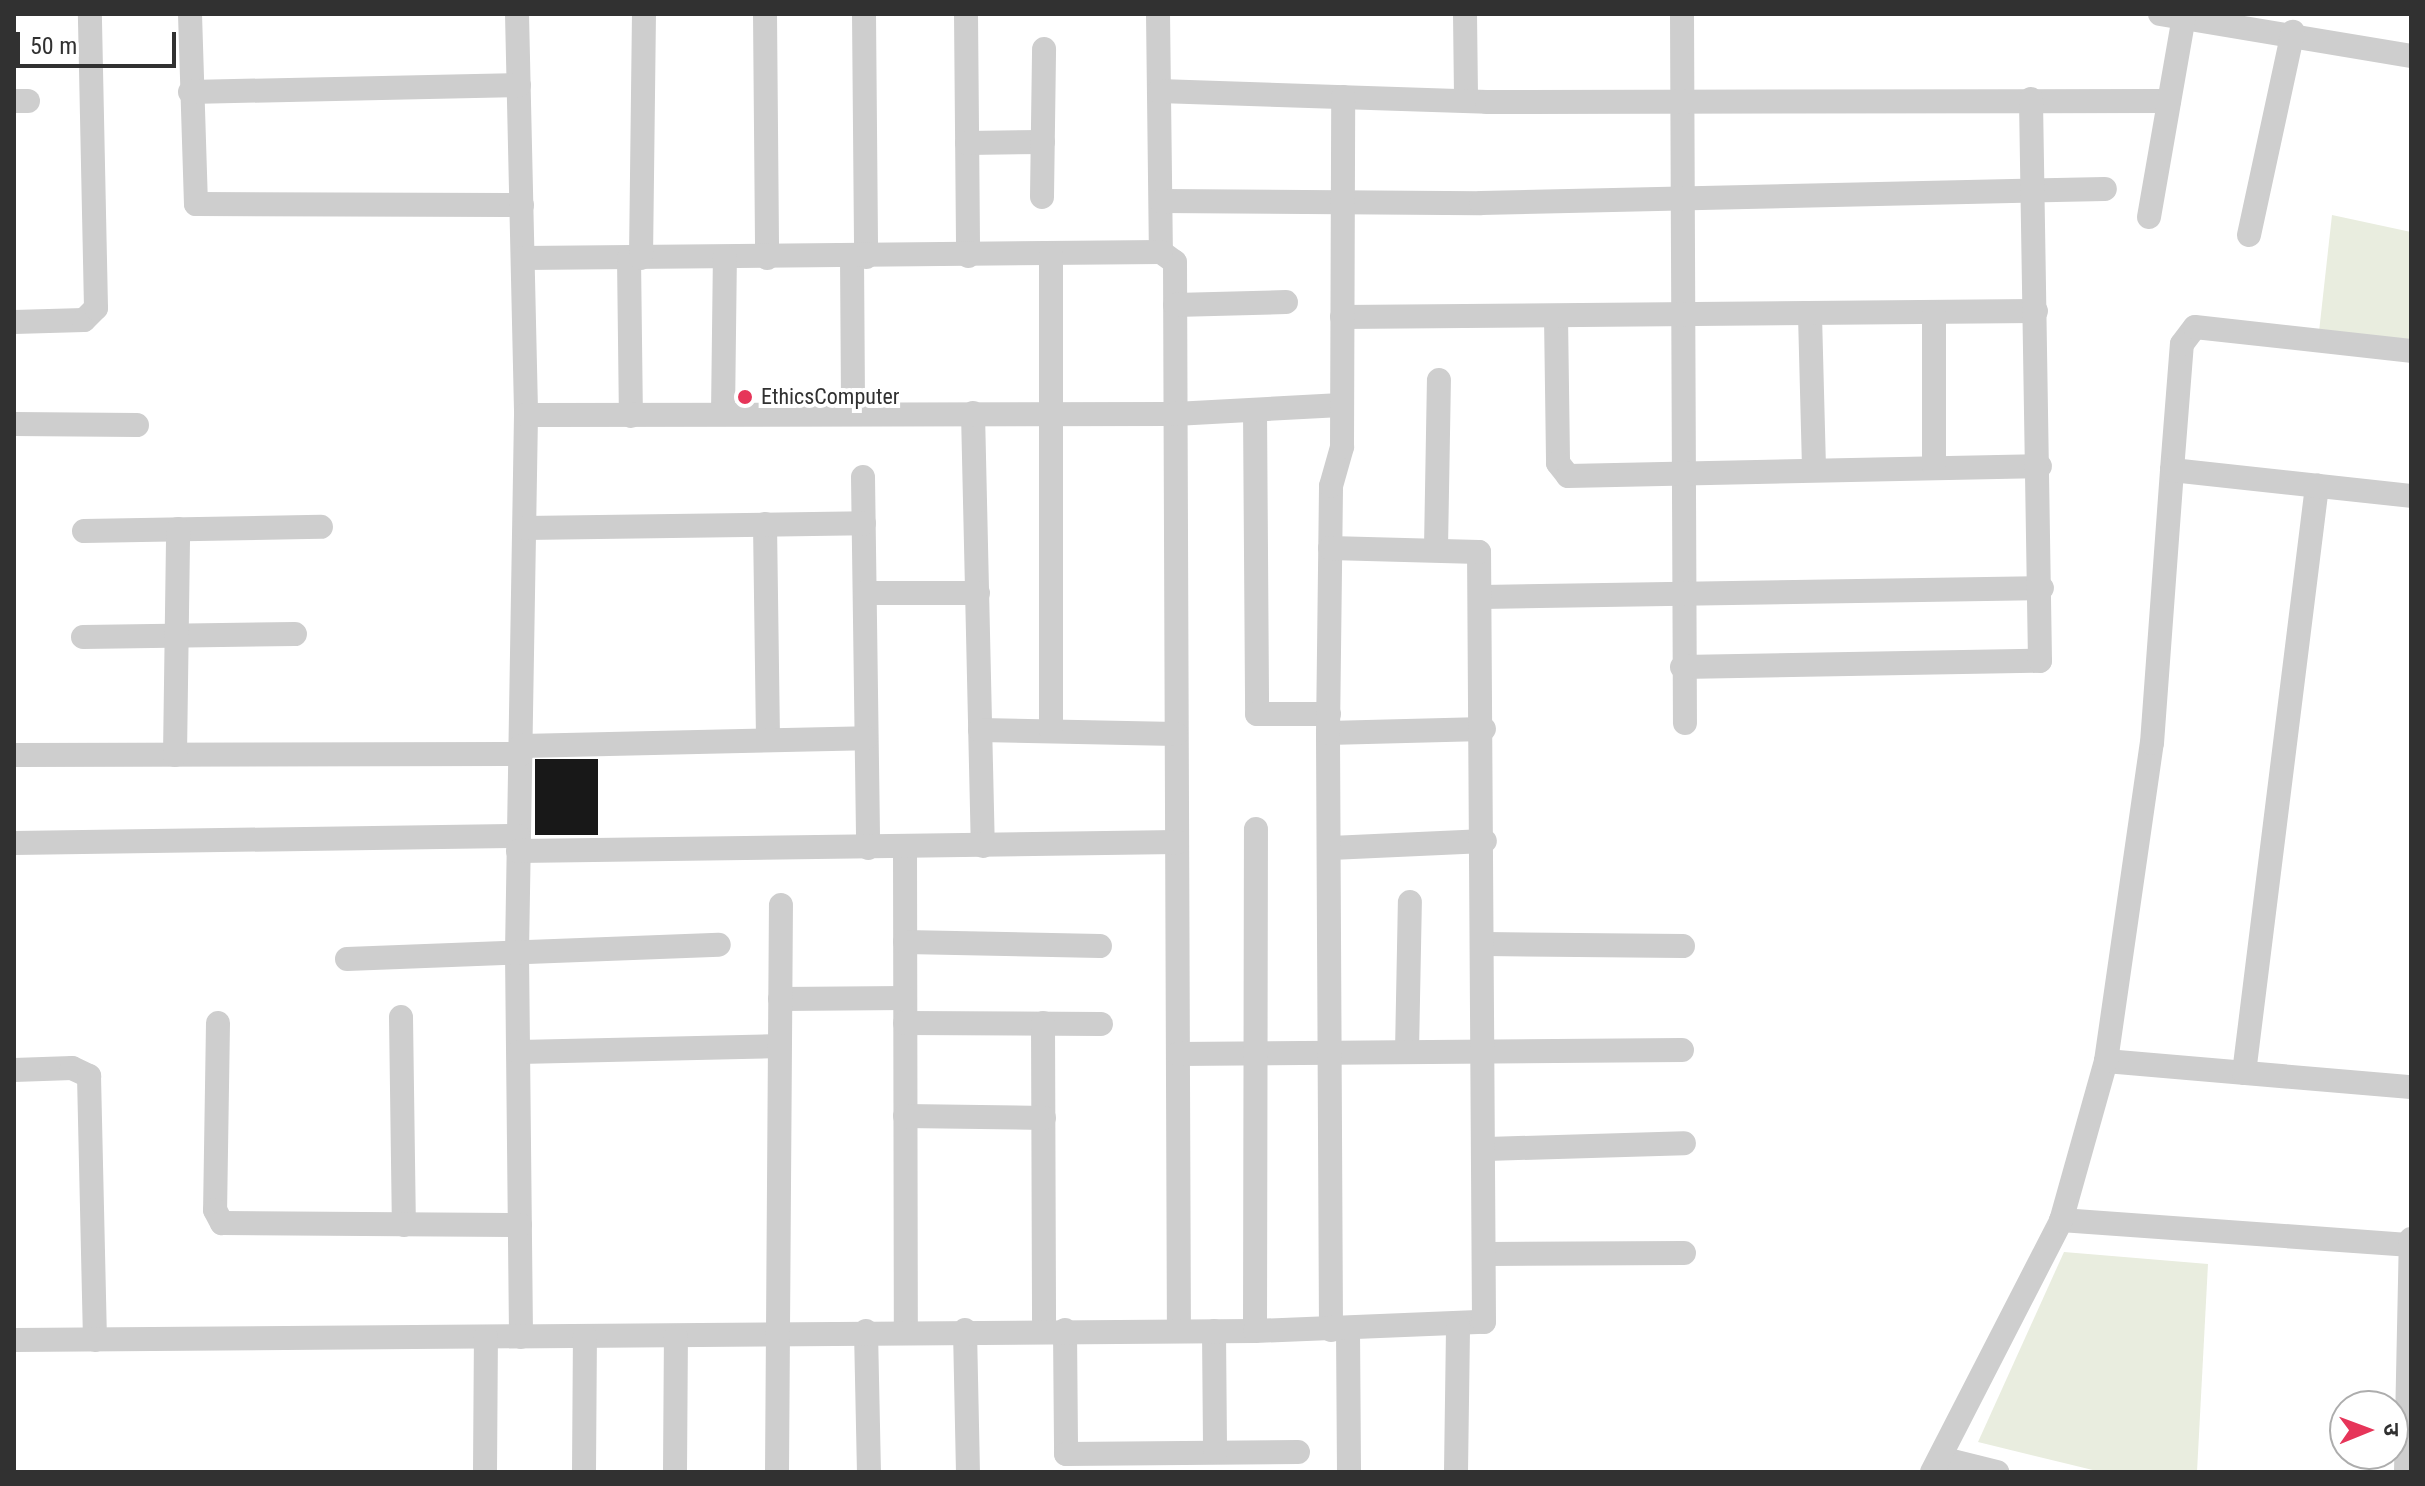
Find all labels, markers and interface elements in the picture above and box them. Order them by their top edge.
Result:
scale bar [20,16,180,66]
text: 50 m [30,32,77,60]
place label: EthicsComputer [761,384,899,410]
marker: EthicsComputer [736,388,754,406]
north arrow [2329,1390,2409,1470]
text: उ [2379,1423,2404,1436]

